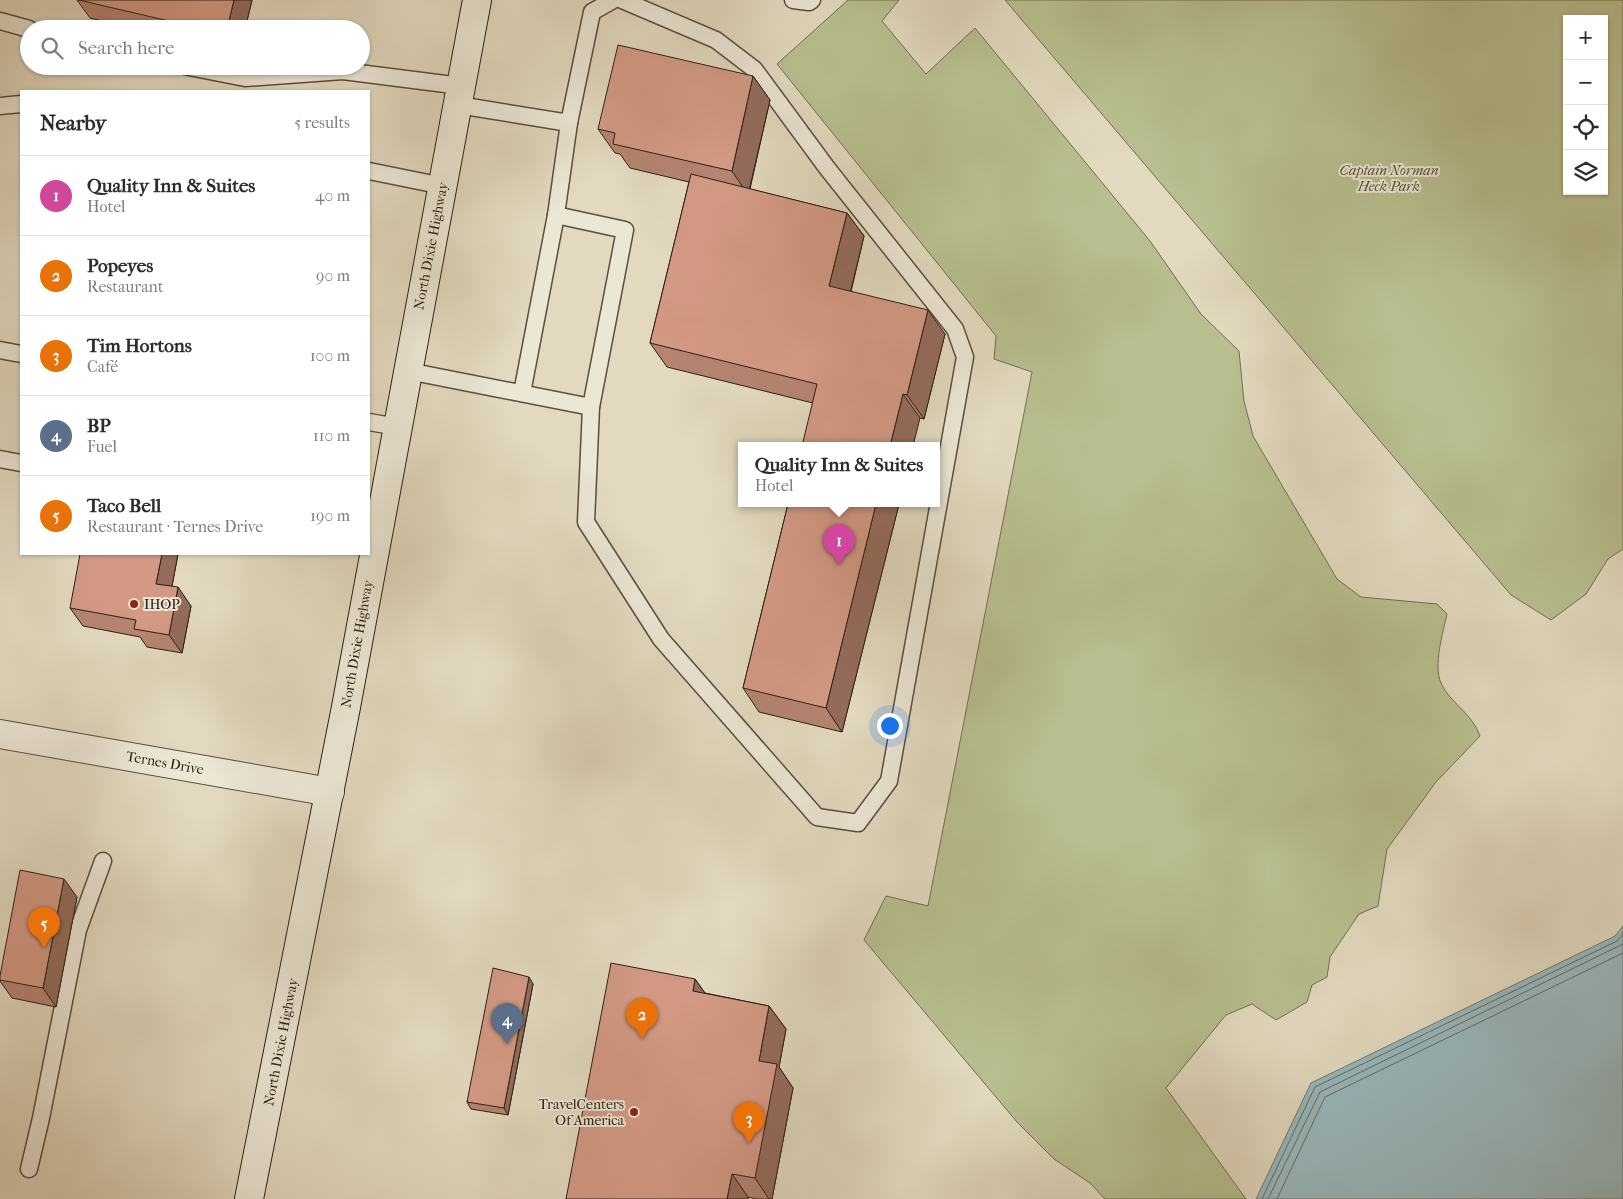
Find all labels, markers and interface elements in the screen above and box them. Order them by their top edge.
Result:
map controls [1563,15,1608,195]
button: + [1563,15,1608,60]
search box [20,20,370,75]
icon: search [38,34,66,62]
text: Search here [78,37,174,59]
button: − [1563,60,1608,105]
button: locate [1563,105,1608,150]
text: Nearby [40,111,106,135]
text: 5 results [294,113,350,132]
button: layers [1563,150,1608,195]
park label: Captain Norman Heck Park [1339,162,1439,195]
text: Quality Inn & Suites [87,175,255,197]
street label: North Dixie Highway [410,180,452,311]
text: 1 [53,186,59,205]
text: 40 m [315,186,350,205]
text: Hotel [87,197,125,216]
text: Popeyes [87,255,153,277]
text: 2 [52,266,60,285]
text: 90 m [316,266,350,285]
text: Restaurant [87,277,163,296]
text: Tim Hortons [87,335,192,357]
text: 3 [53,346,59,365]
text: 100 m [310,346,350,365]
text: Café [87,357,118,376]
text: BP [87,415,111,437]
text: 4 [51,426,61,445]
text: 110 m [313,426,350,445]
text: Fuel [87,437,117,456]
popup [738,442,940,507]
text: Quality Inn & Suites [755,454,923,476]
text: Hotel [755,476,793,495]
text: Taco Bell [87,495,161,517]
text: 5 [53,506,59,525]
text: 190 m [310,506,350,525]
text: Restaurant · Ternes Drive [87,517,263,536]
pin: 1 [823,524,855,565]
street label: North Dixie Highway [337,578,377,709]
place label: IHOP [144,596,180,613]
marker: IHOP [128,598,140,610]
your location [877,713,903,739]
street label: Ternes Drive [125,748,205,778]
pin: 5 [28,907,60,948]
street label: North Dixie Highway [260,976,302,1107]
pin: 2 [626,998,658,1039]
pin: 4 [491,1003,523,1044]
place label: TravelCenters Of America [539,1096,625,1129]
pin: 3 [733,1102,765,1143]
marker: TravelCenters Of America [628,1106,640,1118]

